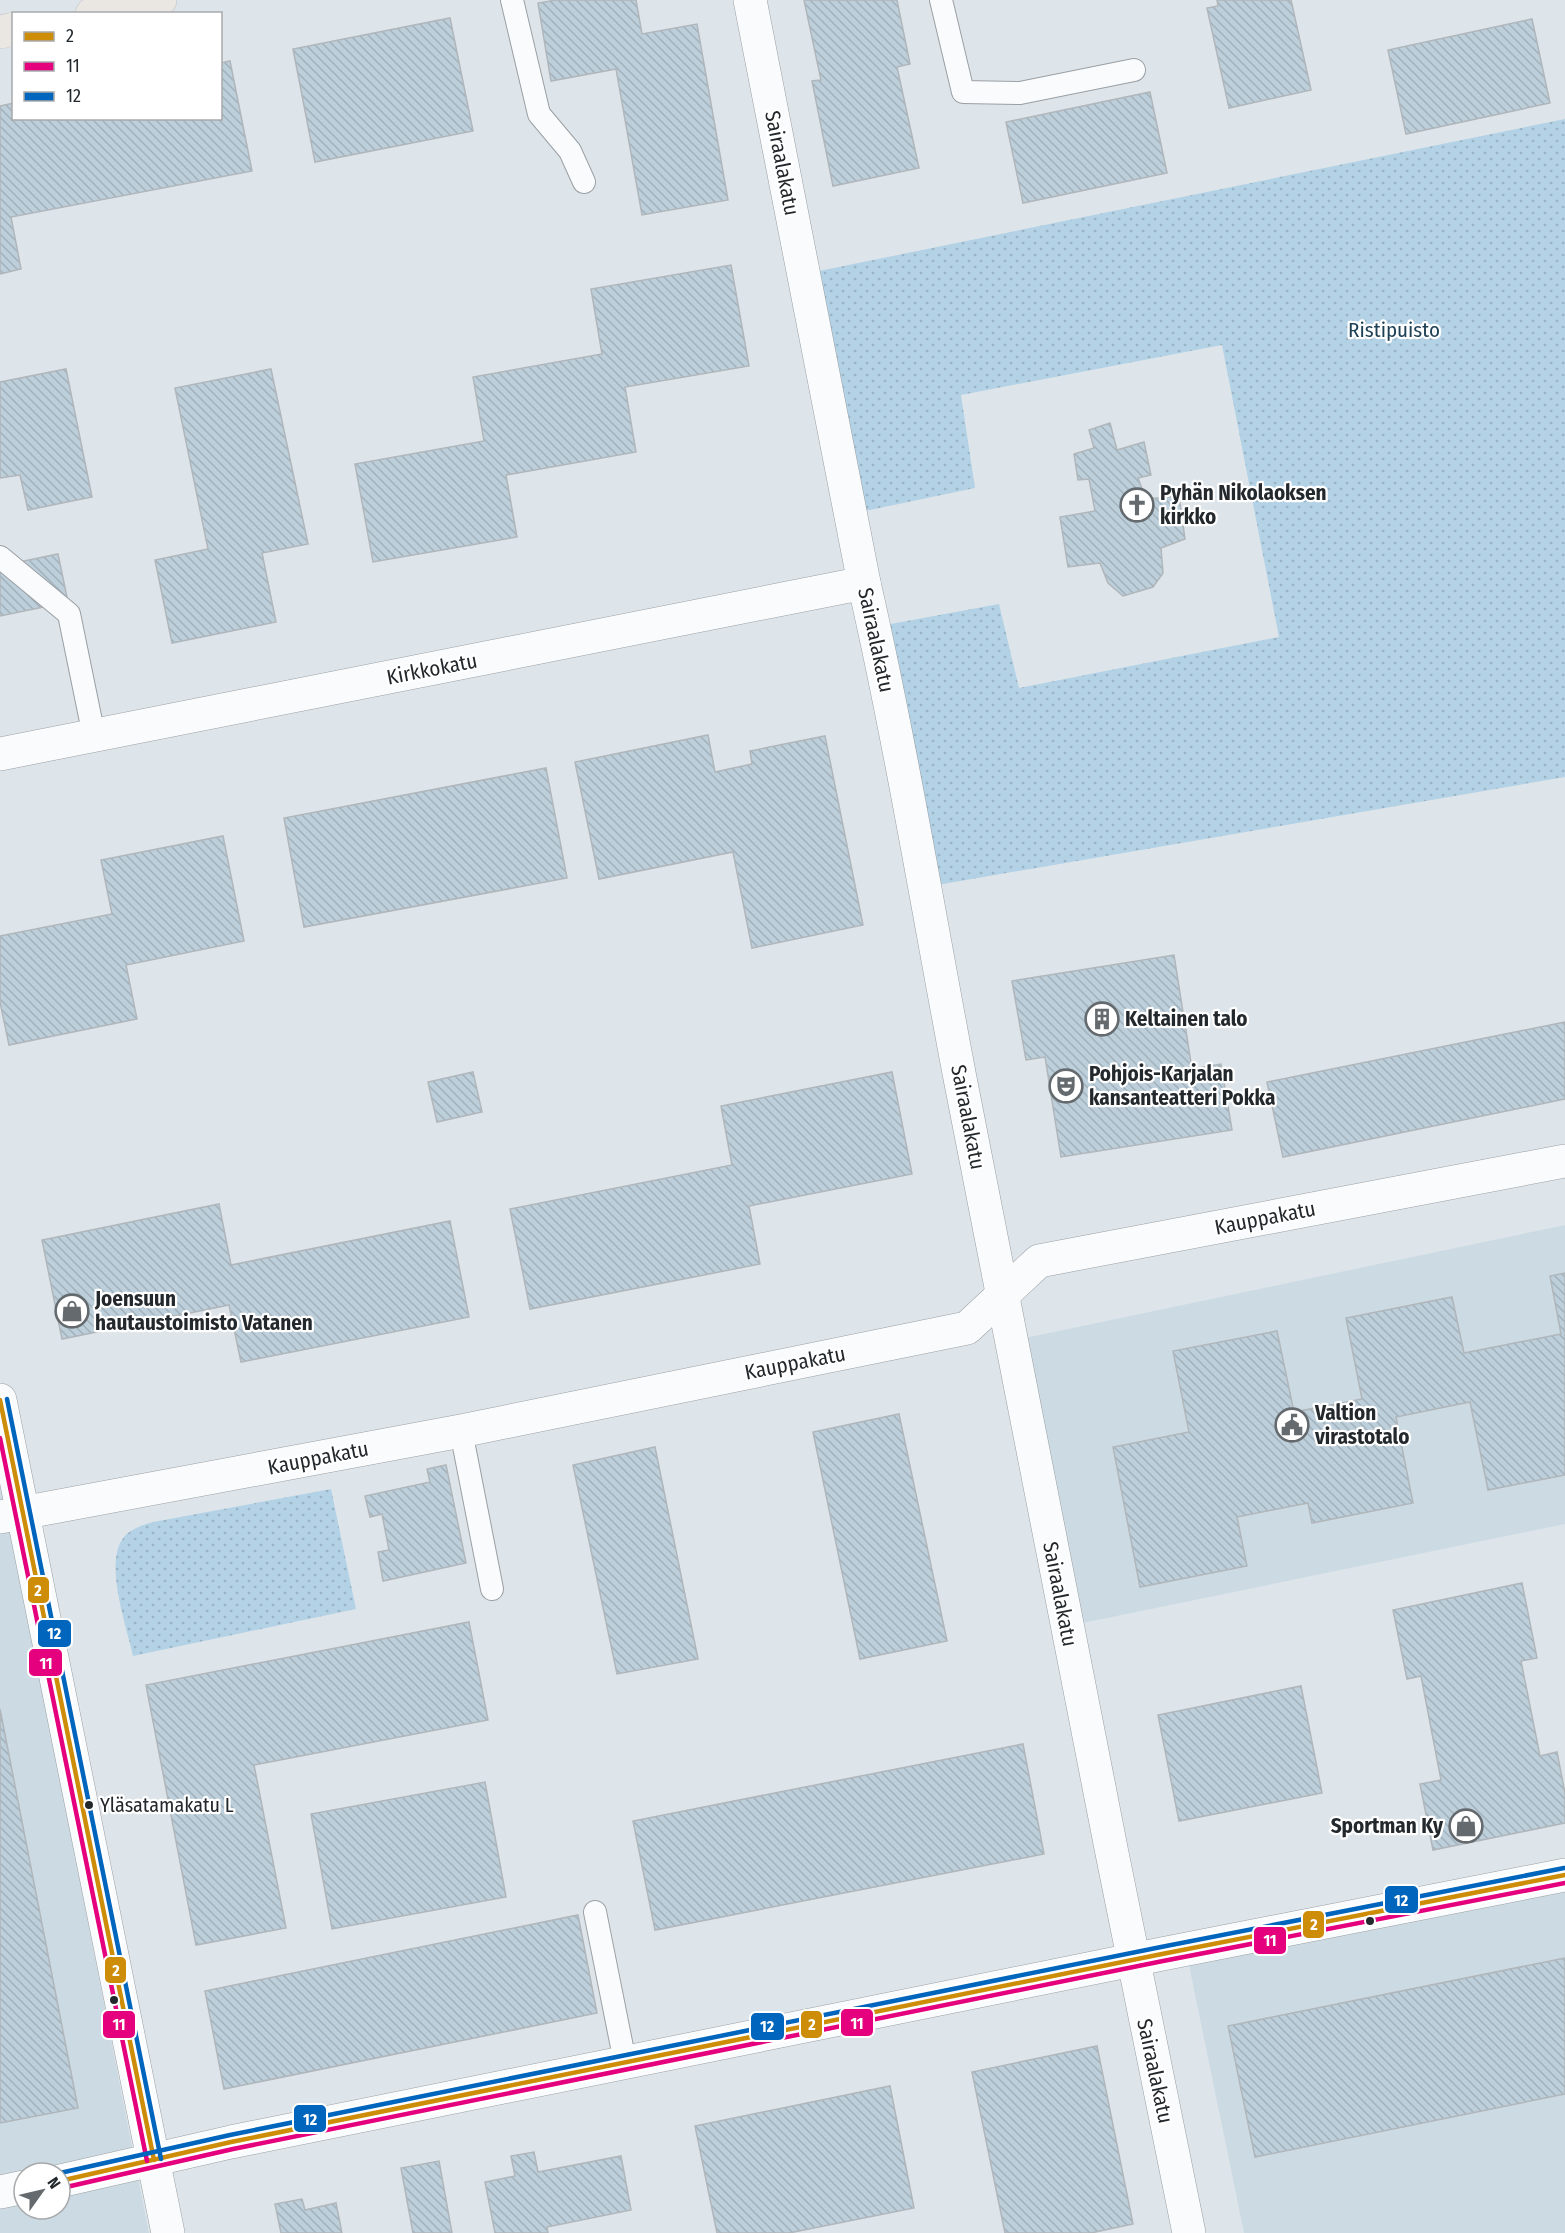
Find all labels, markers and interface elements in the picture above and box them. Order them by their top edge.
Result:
legend [12,12,222,120]
text: 2 [66,25,74,47]
text: 11 [66,55,80,77]
text: 12 [66,85,81,107]
street label: Sairaalakatu [759,108,805,218]
park label: Ristipuisto [1348,317,1440,343]
place label: Pyhän Nikolaoksen kirkko [1160,480,1327,530]
church icon: Pyhän Nikolaoksen kirkko [1119,487,1155,523]
street label: Sairaalakatu [852,585,900,695]
street label: Kirkkokatu [384,647,480,691]
building icon: Keltainen talo [1084,1001,1120,1037]
place label: Keltainen talo [1125,1006,1248,1032]
place label: Pohjois-Karjalan kansanteatteri Pokka [1089,1061,1275,1111]
street label: Sairaalakatu [945,1062,991,1172]
theatre icon: Pohjois-Karjalan kansanteatteri Pokka [1048,1068,1084,1104]
street label: Kauppakatu [1212,1195,1318,1241]
place label: Joensuun hautaustoimisto Vatanen [94,1286,313,1336]
shop icon: Joensuun hautaustoimisto Vatanen [54,1293,90,1329]
street label: Kauppakatu [742,1340,848,1386]
place label: Valtion virastotalo [1314,1400,1409,1450]
public building icon: Valtion virastotalo [1274,1407,1310,1443]
street label: Kauppakatu [265,1435,371,1481]
street label: Sairaalakatu [1037,1539,1083,1649]
line badge: 2 [27,1576,50,1604]
text: 2 [33,1581,42,1600]
line badge: 12 [37,1619,72,1648]
text: 12 [47,1624,62,1643]
line badge: 11 [28,1648,63,1677]
text: 11 [39,1654,53,1673]
place label: Yläsatamakatu L [100,1793,234,1817]
marker: Yläsatamakatu L [83,1799,95,1811]
shop icon: Sportman Ky [1448,1808,1484,1844]
place label: Sportman Ky [1331,1813,1444,1839]
line badge: 12 [1384,1885,1419,1914]
text: 12 [1394,1891,1409,1910]
line badge: 2 [1302,1910,1325,1939]
text: 2 [1309,1915,1318,1934]
unlabelled marker [1364,1915,1376,1927]
line badge: 11 [1253,1926,1287,1955]
text: 11 [1263,1931,1277,1950]
line badge: 2 [104,1956,127,1984]
text: 2 [111,1961,120,1980]
unlabelled marker [108,1994,120,2006]
line badge: 11 [840,2008,874,2037]
line badge: 11 [102,2010,136,2039]
line badge: 2 [800,2010,823,2039]
line badge: 12 [750,2012,785,2041]
text: 11 [850,2014,864,2033]
text: 11 [112,2015,126,2034]
text: 2 [807,2015,816,2034]
street label: Sairaalakatu [1131,2016,1179,2126]
text: 12 [760,2017,775,2036]
line badge: 12 [293,2104,327,2133]
text: 12 [303,2110,318,2129]
north arrow [12,2161,72,2221]
text: N [43,2174,65,2192]

